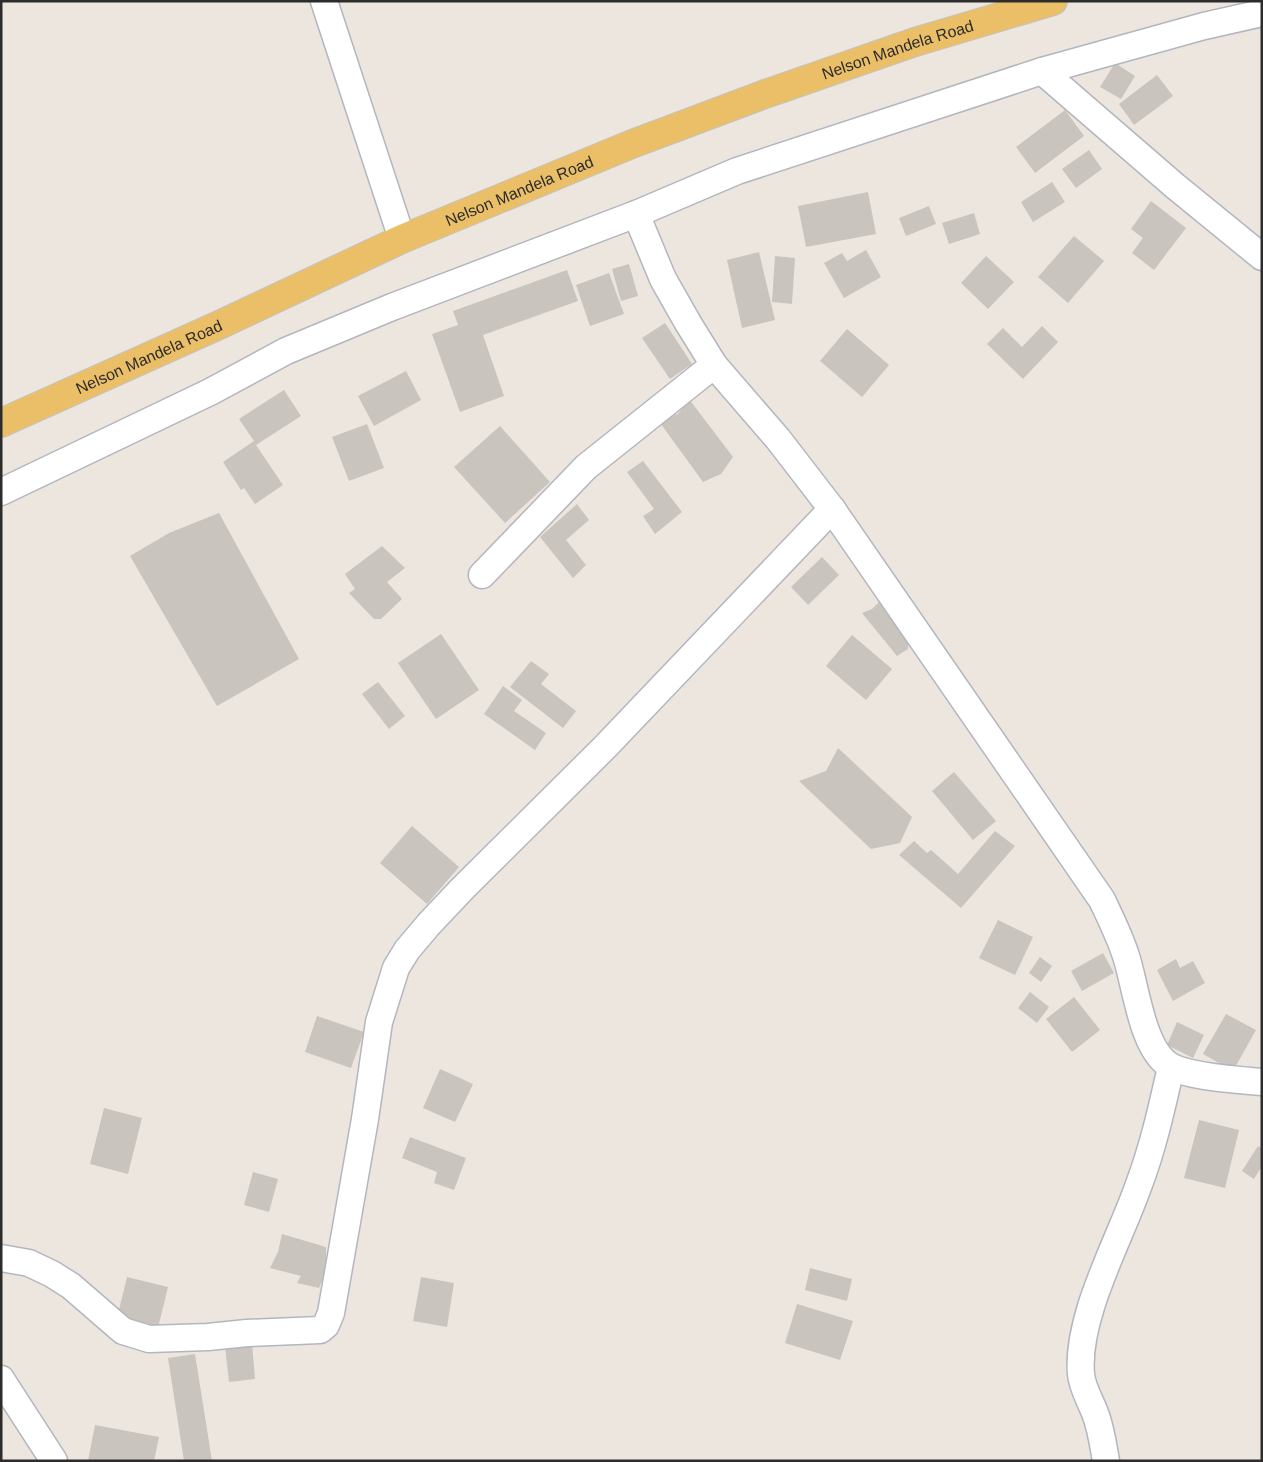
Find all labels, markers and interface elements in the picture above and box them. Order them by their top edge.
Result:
street label: Nelson Mandela Road [820,17,975,83]
street label: Nelson Mandela Road [443,153,596,229]
street label: Nelson Mandela Road [73,317,225,397]

